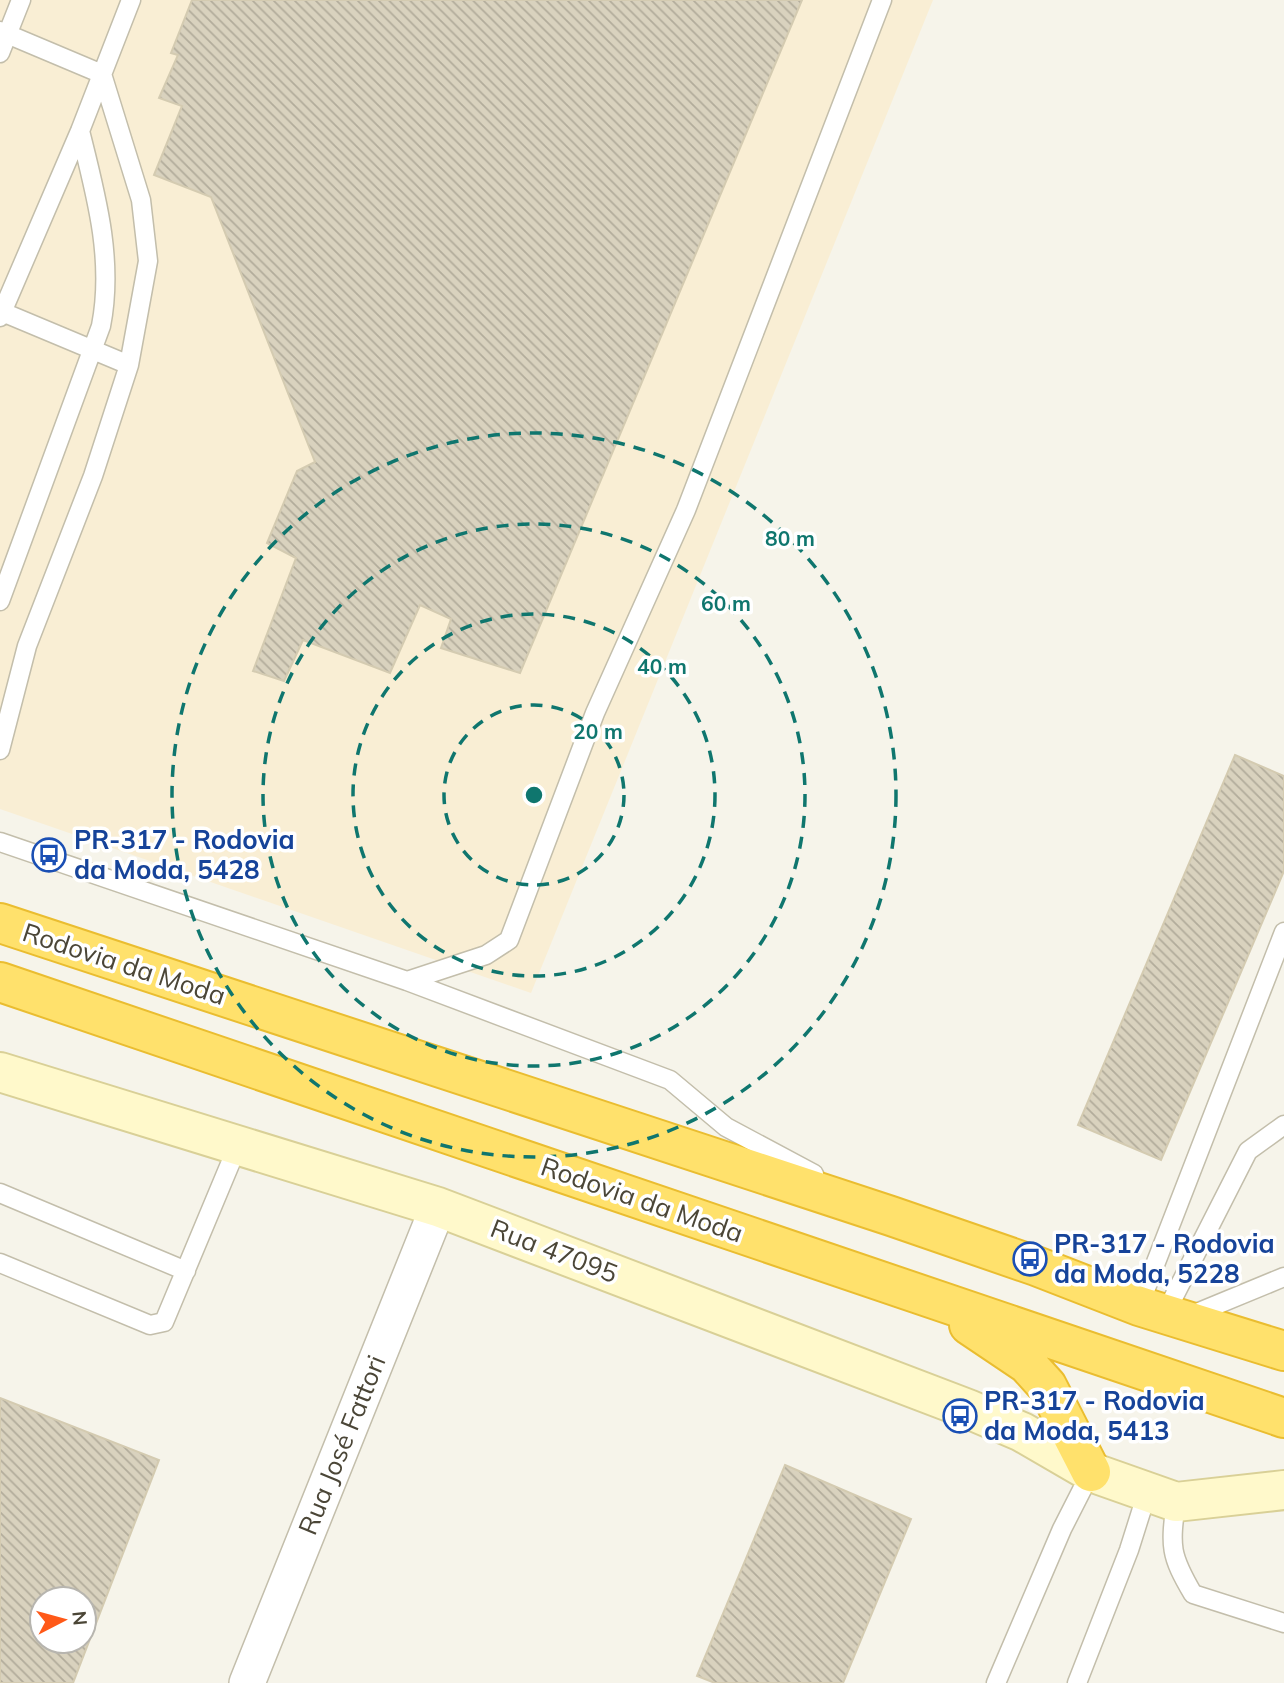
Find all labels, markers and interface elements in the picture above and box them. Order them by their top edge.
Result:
text: 80 m [765,525,815,551]
text: 60 m [701,590,751,616]
text: 40 m [637,653,687,679]
text: 20 m [573,718,623,744]
centre of rings [522,783,546,807]
place label: PR-317 - Rodovia da Moda, 5428 [74,823,295,886]
bus stop icon: PR-317 - Rodovia da Moda, 5428 [30,836,68,874]
street label: Rodovia da Moda [18,915,230,1012]
street label: Rodovia da Moda [537,1149,748,1250]
street label: Rua 47095 [486,1211,622,1290]
place label: PR-317 - Rodovia da Moda, 5228 [1054,1227,1275,1290]
bus stop icon: PR-317 - Rodovia da Moda, 5228 [1011,1240,1049,1278]
street label: Rua José Fattori [291,1350,393,1539]
place label: PR-317 - Rodovia da Moda, 5413 [984,1384,1205,1447]
bus stop icon: PR-317 - Rodovia da Moda, 5413 [941,1397,979,1435]
north arrow [28,1585,98,1655]
text: N [67,1610,93,1627]

